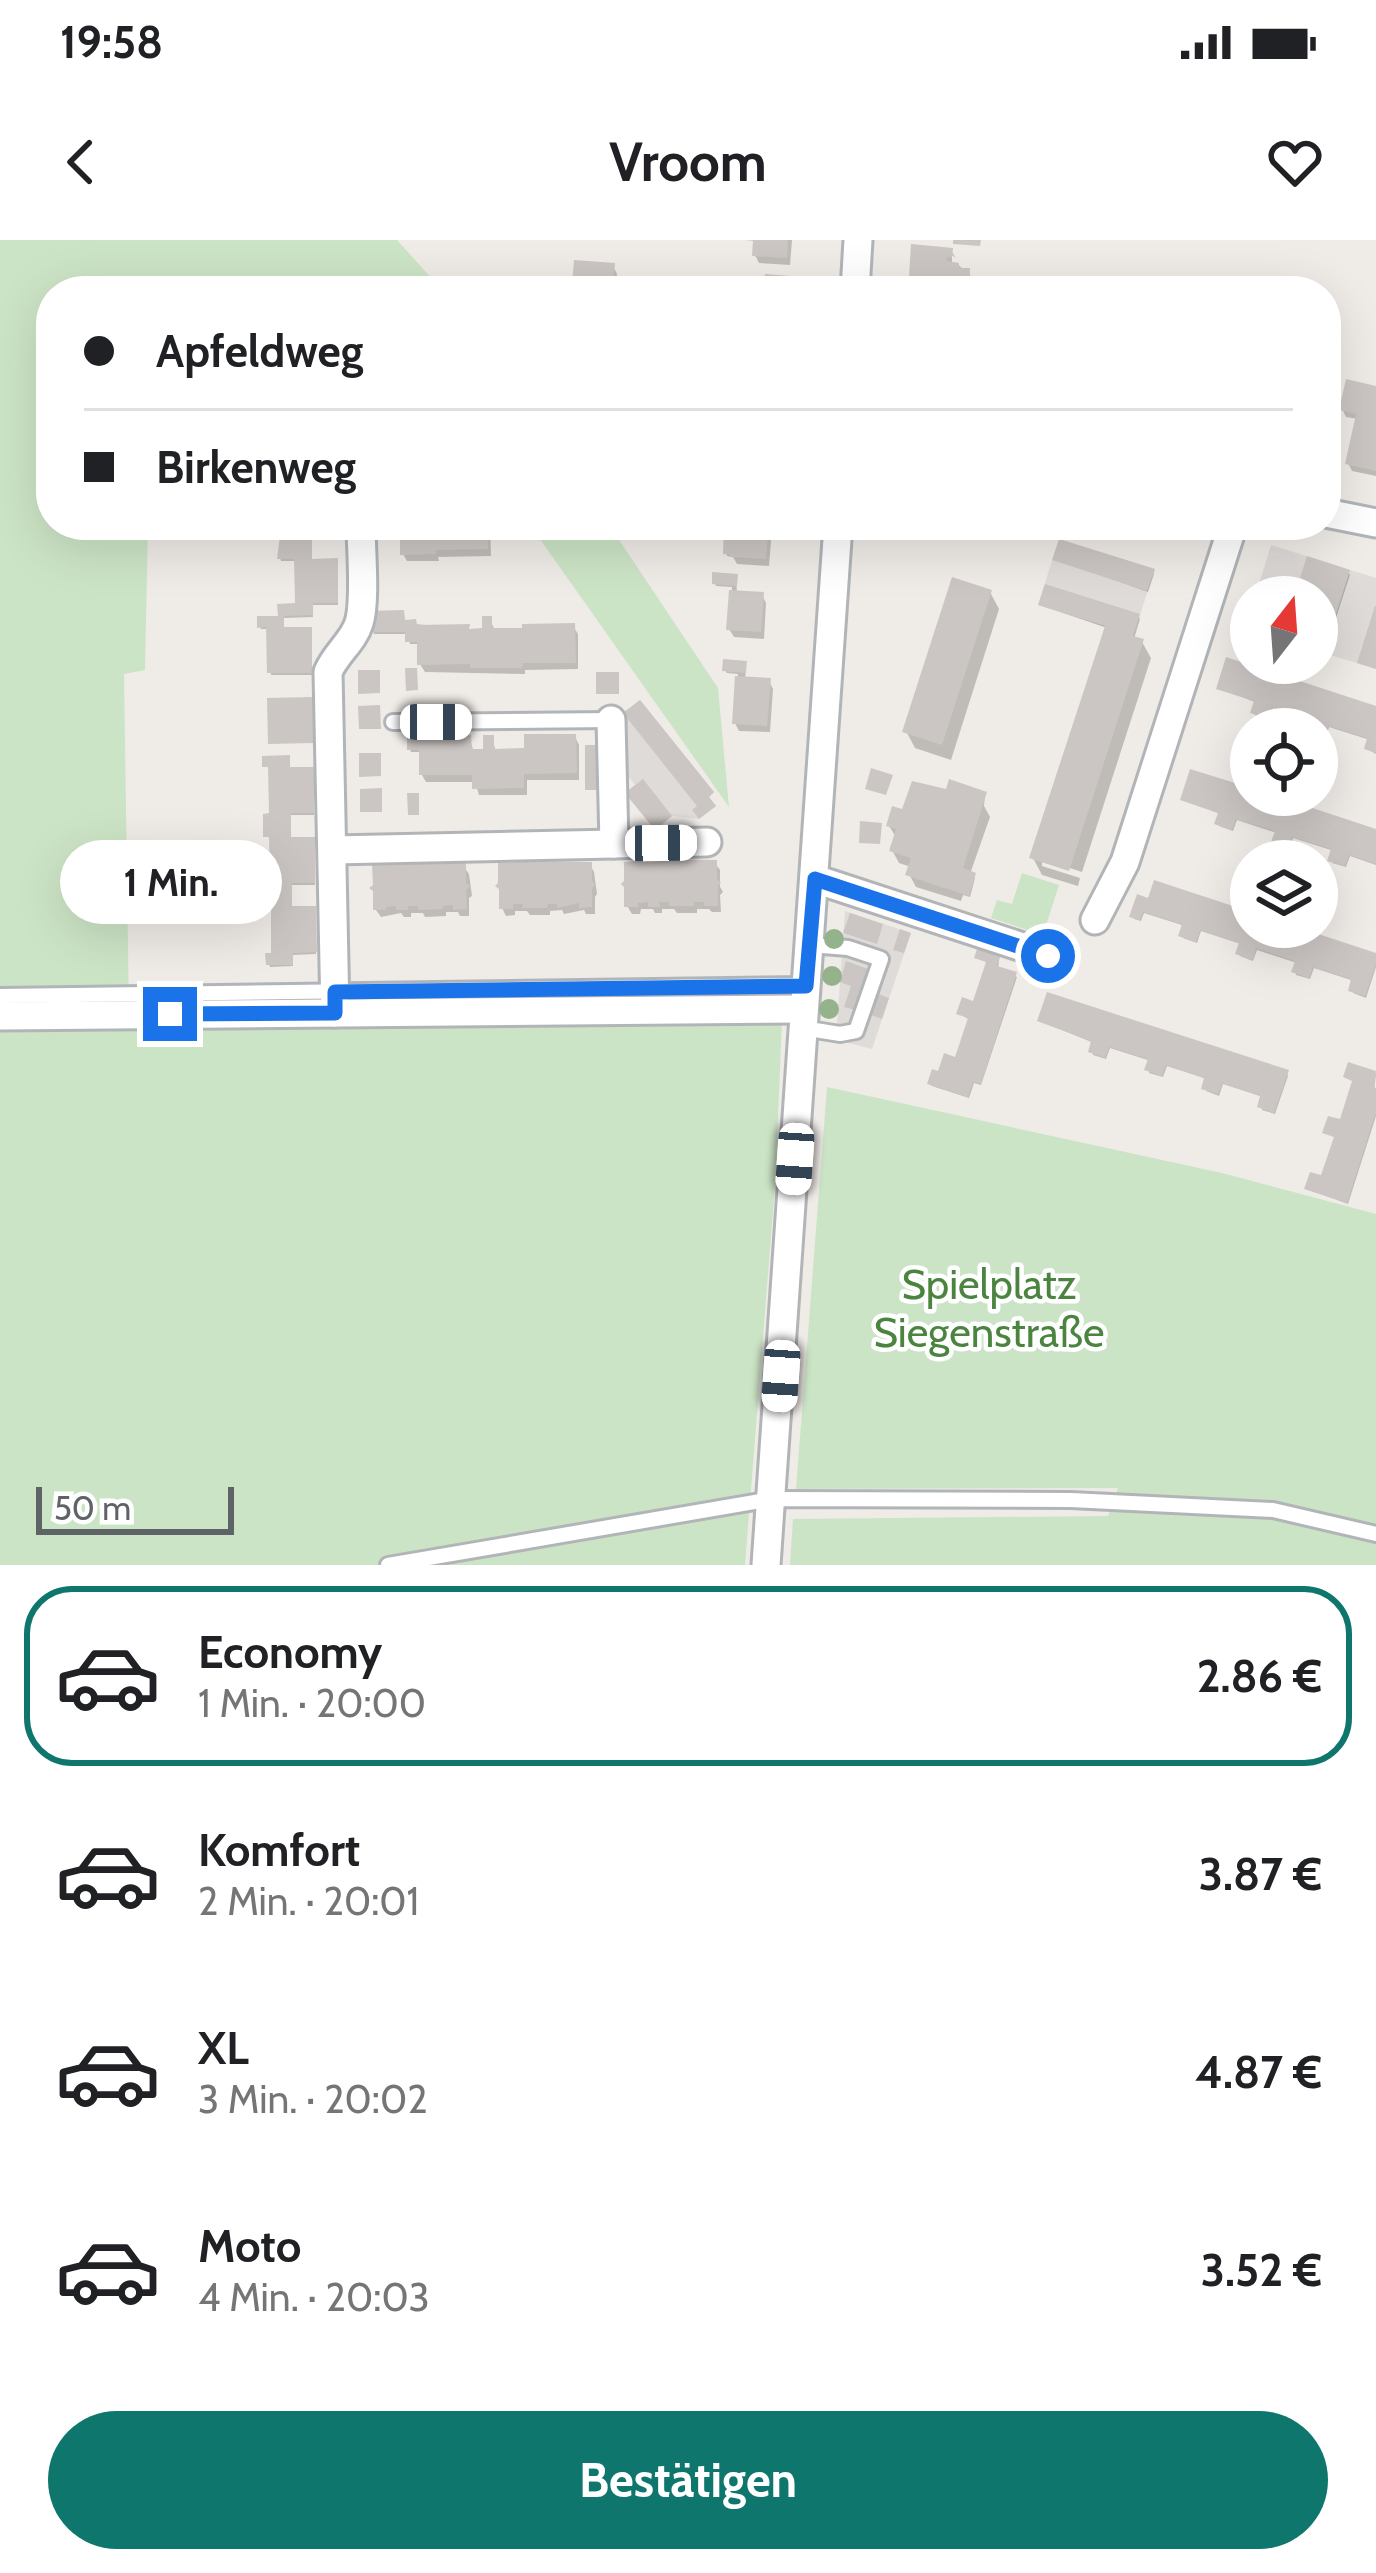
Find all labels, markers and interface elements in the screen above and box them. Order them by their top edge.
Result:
text: 19:58 [60,15,163,69]
icon: back [48,129,114,195]
text: Vroom [609,129,767,195]
icon: heart [1262,129,1328,195]
text: Apfeldweg [156,324,363,378]
text: Birkenweg [156,440,356,494]
north arrow [1230,576,1338,684]
map controls [1230,576,1338,948]
car [400,704,472,740]
button: locate [1230,708,1338,816]
car [625,824,697,862]
callout: 1 Min. [59,840,281,924]
button: layers [1230,840,1338,948]
text: 1 Min. [124,858,218,906]
route start [1021,929,1075,983]
route end [143,987,197,1041]
car [775,1122,815,1196]
park label: Spielplatz Siegenstraße [874,1258,1104,1358]
car [761,1339,801,1413]
scale bar [36,1481,234,1534]
text: 50 m [54,1488,131,1528]
icon: car [54,1622,162,1730]
text: Economy [198,1625,382,1679]
text: 2.86 € [1197,1649,1322,1703]
text: 1 Min. · 20:00 [198,1679,426,1727]
icon: car [54,1820,162,1928]
text: Komfort [198,1823,360,1877]
text: 3.87 € [1199,1847,1322,1901]
text: 2 Min. · 20:01 [198,1877,419,1925]
icon: car [54,2018,162,2126]
text: XL [198,2021,249,2075]
text: 4.87 € [1195,2045,1322,2099]
text: 3 Min. · 20:02 [198,2075,428,2123]
icon: car [54,2216,162,2324]
text: Moto [198,2219,301,2273]
text: 3.52 € [1201,2243,1322,2297]
text: 4 Min. · 20:03 [198,2273,430,2321]
button: Bestätigen [48,2411,1328,2549]

